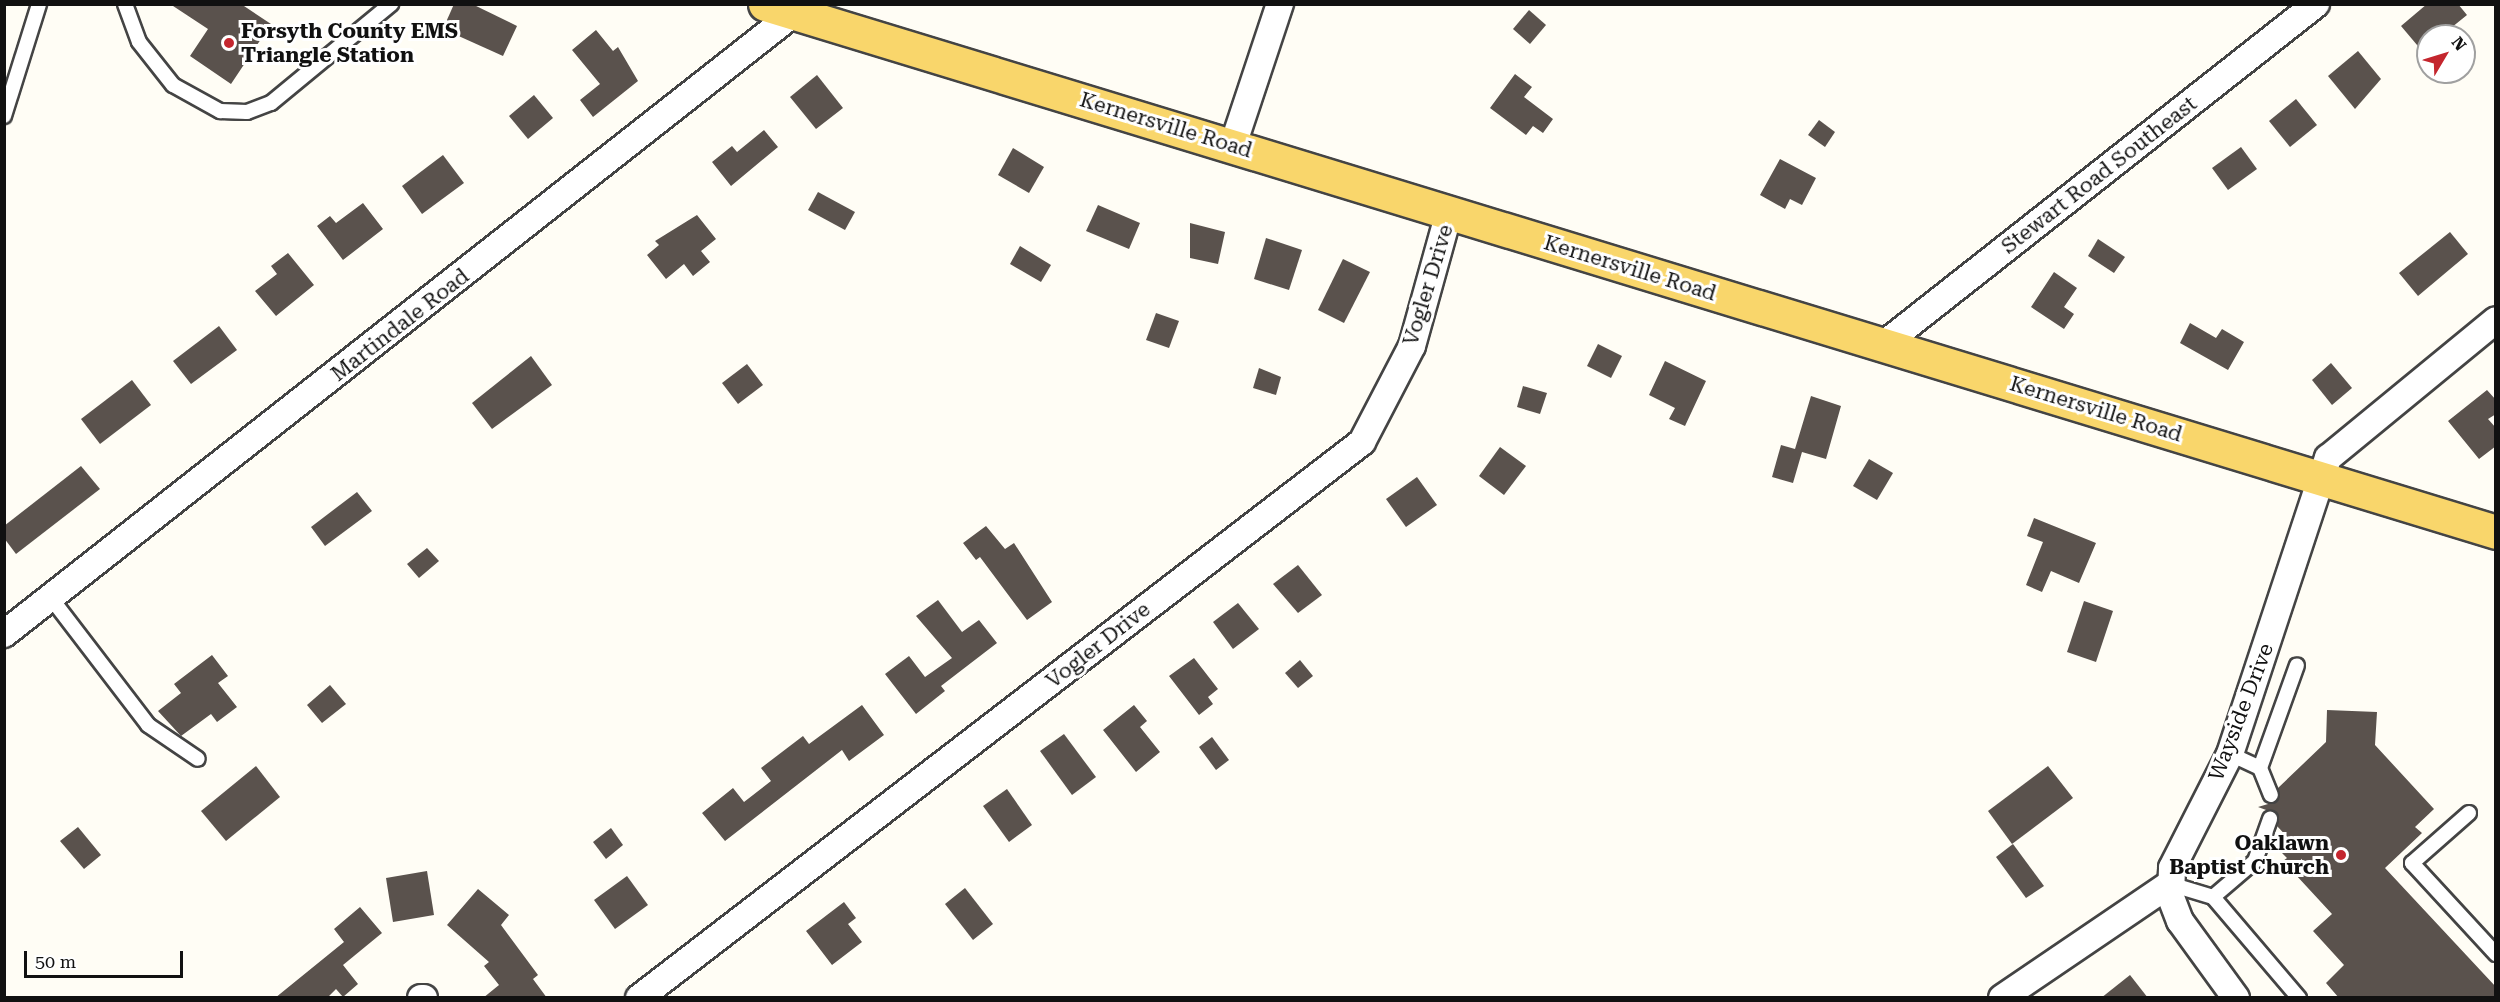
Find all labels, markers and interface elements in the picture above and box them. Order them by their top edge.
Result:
place label: Forsyth County EMS Triangle Station [241,18,458,68]
north arrow [2416,24,2476,84]
text: N [2448,33,2470,55]
marker: Forsyth County EMS Triangle Station [222,36,236,50]
street label: Kernersville Road [1077,87,1255,163]
street label: Stewart Road Southeast [1996,91,2202,259]
street label: Vogler Drive [1398,222,1458,348]
street label: Kernersville Road [1541,230,1719,306]
street label: Martindale Road [326,263,474,387]
street label: Kernersville Road [2007,371,2185,447]
street label: Vogler Drive [1041,597,1155,693]
street label: Wayside Drive [2203,640,2279,784]
place label: Oaklawn Baptist Church [2169,830,2329,880]
marker: Oaklawn Baptist Church [2334,848,2348,862]
scale bar [27,939,186,977]
text: 50 m [35,951,76,972]

